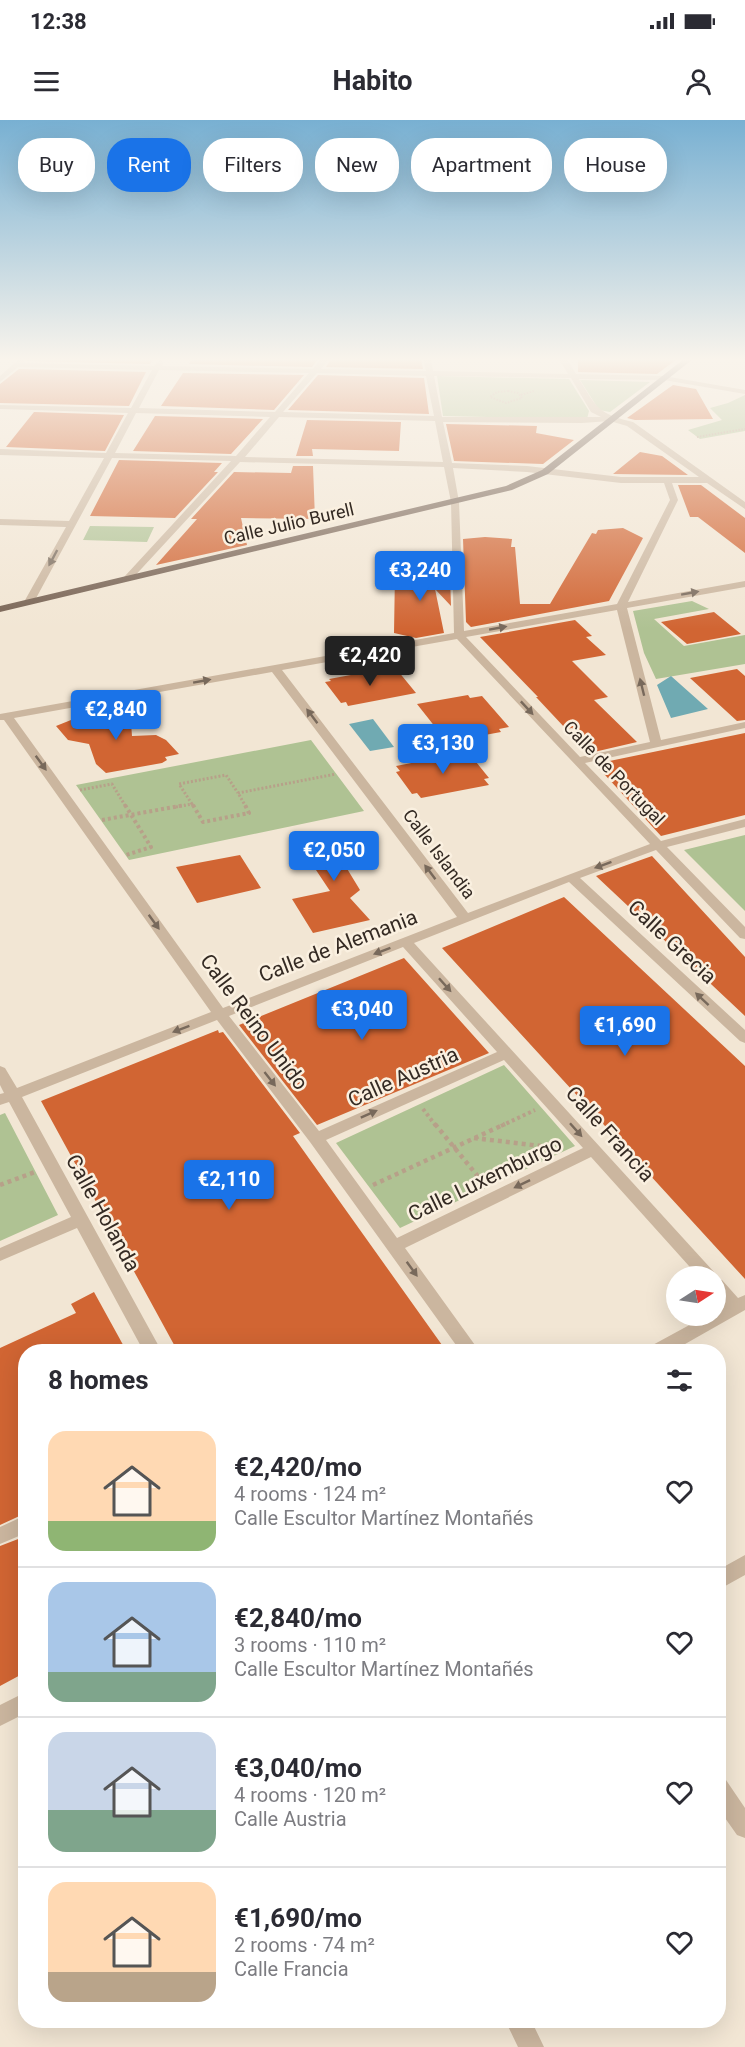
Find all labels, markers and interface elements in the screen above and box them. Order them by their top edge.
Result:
text: 12:38 [30,9,87,34]
icon: menu [30,65,63,98]
text: Habito [333,65,412,97]
icon: person [682,65,715,98]
chip: Buy [18,138,95,192]
chip: Rent [107,138,191,192]
chip: Filters [203,138,303,192]
chip: New [315,138,399,192]
chip: Apartment [411,138,552,192]
chip: House [564,138,667,192]
street label: Calle Julio Burell [222,498,356,549]
one-way arrow [48,549,58,566]
pin: €3,240 [371,551,469,602]
text: €3,240 [389,558,451,582]
one-way arrow [680,589,699,598]
one-way arrow [488,623,507,632]
pin: €2,420 [321,636,419,687]
text: €2,420 [339,643,401,667]
one-way arrow [193,676,212,685]
one-way arrow [636,678,646,696]
pin: €2,840 [67,690,165,741]
text: €2,840 [85,697,147,721]
one-way arrow [520,701,534,715]
one-way arrow [306,709,318,724]
street label: Calle de Portugal [559,716,669,829]
pin: €3,130 [394,724,492,775]
text: €3,130 [412,731,474,755]
one-way arrow [35,755,47,771]
street label: Calle Islandia [399,805,480,903]
pin: €2,050 [285,831,383,882]
text: €2,050 [303,838,365,862]
one-way arrow [594,861,612,870]
one-way arrow [424,864,436,879]
street label: Calle Grecia [623,895,721,989]
street label: Calle de Alemania [255,905,421,987]
one-way arrow [148,914,160,930]
one-way arrow [373,947,391,956]
street label: Calle Reino Unido [195,949,313,1095]
one-way arrow [438,977,451,992]
pin: €3,040 [313,990,411,1041]
one-way arrow [696,992,710,1006]
text: €3,040 [331,997,393,1021]
pin: €1,690 [576,1006,674,1057]
text: €1,690 [594,1013,656,1037]
one-way arrow [171,1024,189,1034]
street label: Calle Austria [344,1042,462,1112]
one-way arrow [264,1071,277,1087]
street label: Calle Francia [561,1081,659,1187]
one-way arrow [361,1110,378,1119]
one-way arrow [569,1122,582,1137]
street label: Calle Luxemburgo [404,1131,566,1227]
street label: Calle Holanda [61,1150,145,1276]
pin: €2,110 [180,1160,278,1211]
text: €2,110 [198,1167,260,1191]
one-way arrow [513,1179,530,1189]
one-way arrow [405,1262,417,1277]
north arrow [666,1266,726,1326]
map controls [666,1266,726,1326]
icon: filters [663,1364,696,1397]
text: 8 homes [48,1365,149,1395]
text: €2,420/mo [234,1452,362,1482]
icon: home [96,1455,168,1527]
icon: heart [663,1475,696,1508]
text: 4 rooms · 124 m² [234,1482,386,1506]
text: Calle Escultor Martínez Montañés [234,1506,534,1530]
text: €2,840/mo [234,1603,362,1633]
icon: home [96,1606,168,1678]
icon: heart [663,1626,696,1659]
text: 3 rooms · 110 m² [234,1633,386,1657]
text: Calle Escultor Martínez Montañés [234,1657,534,1681]
text: €3,040/mo [234,1753,362,1783]
icon: home [96,1756,168,1828]
icon: heart [663,1776,696,1809]
text: 4 rooms · 120 m² [234,1783,386,1807]
text: Calle Austria [234,1807,347,1831]
text: €1,690/mo [234,1903,362,1933]
icon: home [96,1906,168,1978]
icon: heart [663,1926,696,1959]
text: 2 rooms · 74 m² [234,1933,375,1957]
text: Calle Francia [234,1957,349,1981]

